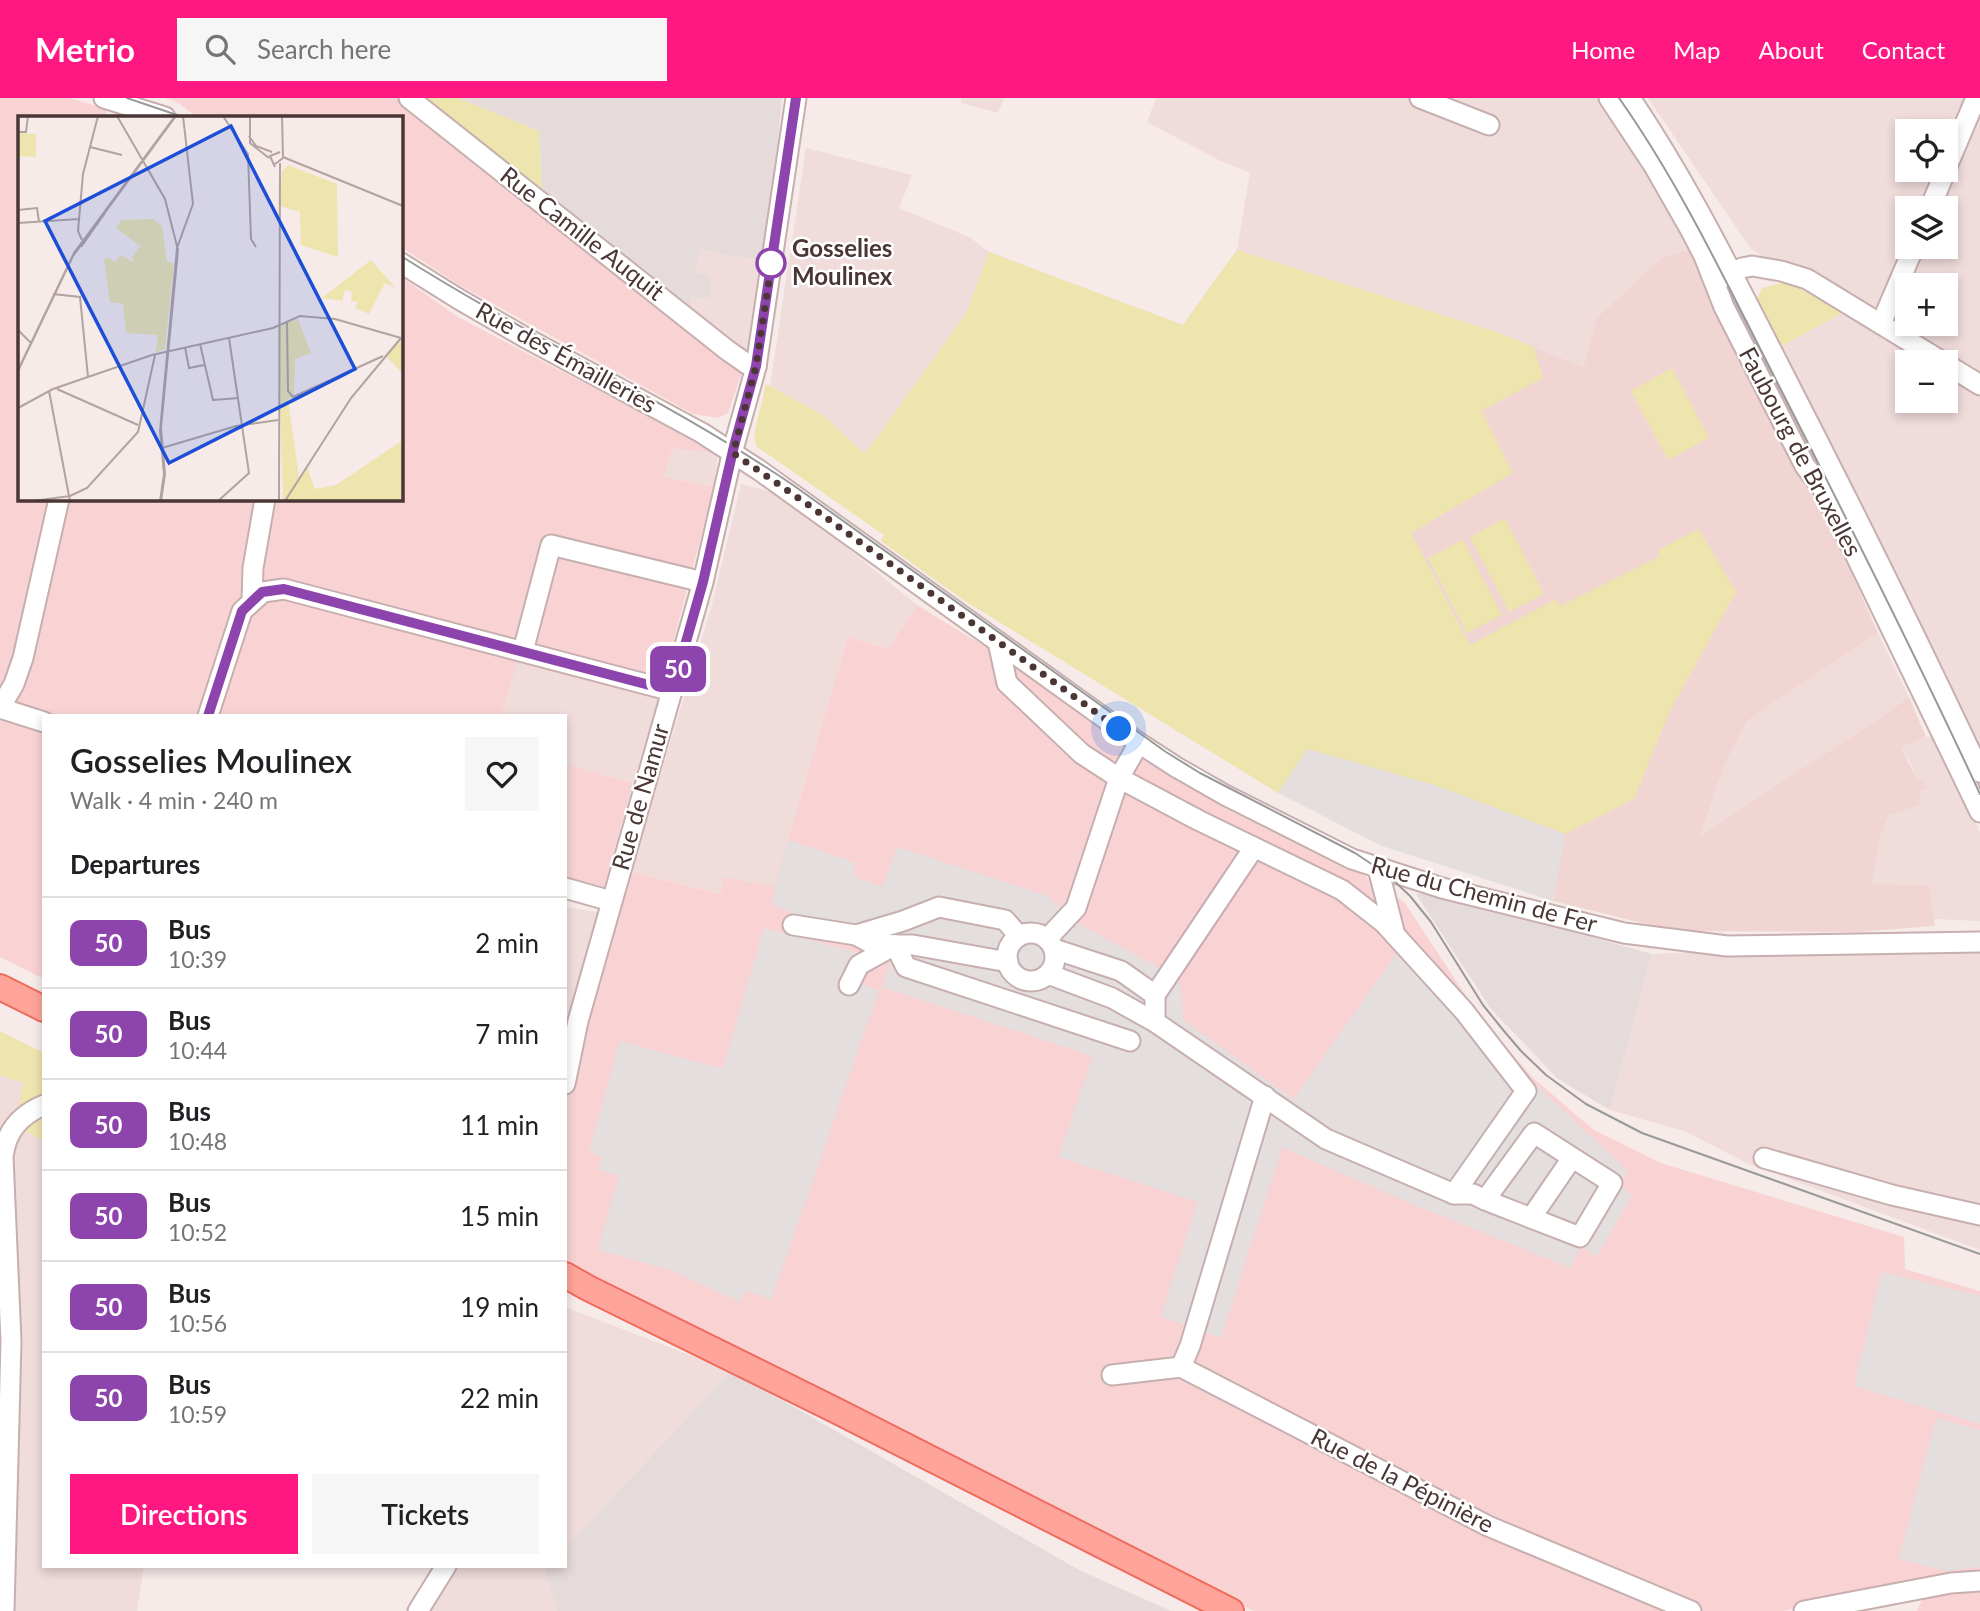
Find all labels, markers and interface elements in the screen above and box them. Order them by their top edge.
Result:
search box [177,18,667,81]
text: Metrio [35,29,135,69]
icon: search [201,30,239,68]
text: Search here [257,33,391,65]
text: Home [1571,35,1635,64]
text: Map [1673,35,1721,64]
text: About [1759,35,1824,64]
text: Contact [1862,35,1945,64]
inset map [18,116,402,500]
map controls [1895,119,1958,413]
button: locate [1895,119,1958,182]
street label: Rue Camille Auquit [495,160,671,306]
button: layers [1895,196,1958,259]
place label: Gosselies Moulinex [792,233,893,290]
marker: Gosselies Moulinex [756,248,786,278]
button: + [1895,273,1958,336]
street label: Rue des Émailleries [471,295,662,418]
street label: Faubourg de Bruxelles [1734,342,1869,561]
button: − [1895,350,1958,413]
line badge: 50 [646,646,710,692]
text: 50 [664,654,692,683]
your location [1101,711,1136,746]
street label: Rue de Namur [605,720,674,873]
button: heart [465,737,539,811]
text: Gosselies Moulinex [70,740,352,780]
text: Walk · 4 min · 240 m [70,786,278,814]
text: Departures [70,848,200,880]
street label: Rue du Chemin de Fer [1368,849,1601,938]
text: Bus [168,913,211,945]
text: 2 min [475,927,539,959]
text: 50 [95,928,122,957]
text: 10:39 [168,945,227,973]
text: Bus [168,1004,211,1036]
text: 7 min [475,1018,539,1050]
text: 50 [95,1019,122,1048]
text: 10:44 [168,1036,227,1064]
text: Bus [168,1095,211,1127]
text: 11 min [460,1109,539,1141]
text: 50 [95,1110,122,1139]
text: 10:48 [168,1127,227,1155]
text: Bus [168,1186,211,1218]
text: 15 min [460,1200,539,1232]
text: 50 [95,1201,122,1230]
text: 10:52 [168,1218,227,1246]
text: Bus [168,1277,211,1309]
text: 19 min [460,1291,539,1323]
text: 50 [95,1292,122,1321]
text: 10:56 [168,1309,227,1337]
text: Bus [168,1368,211,1400]
text: 22 min [460,1382,539,1414]
text: 50 [95,1383,122,1412]
text: 10:59 [168,1400,227,1428]
street label: Rue de la Pépinière [1306,1421,1499,1538]
button: Directions [70,1474,298,1554]
button: Tickets [312,1474,539,1554]

